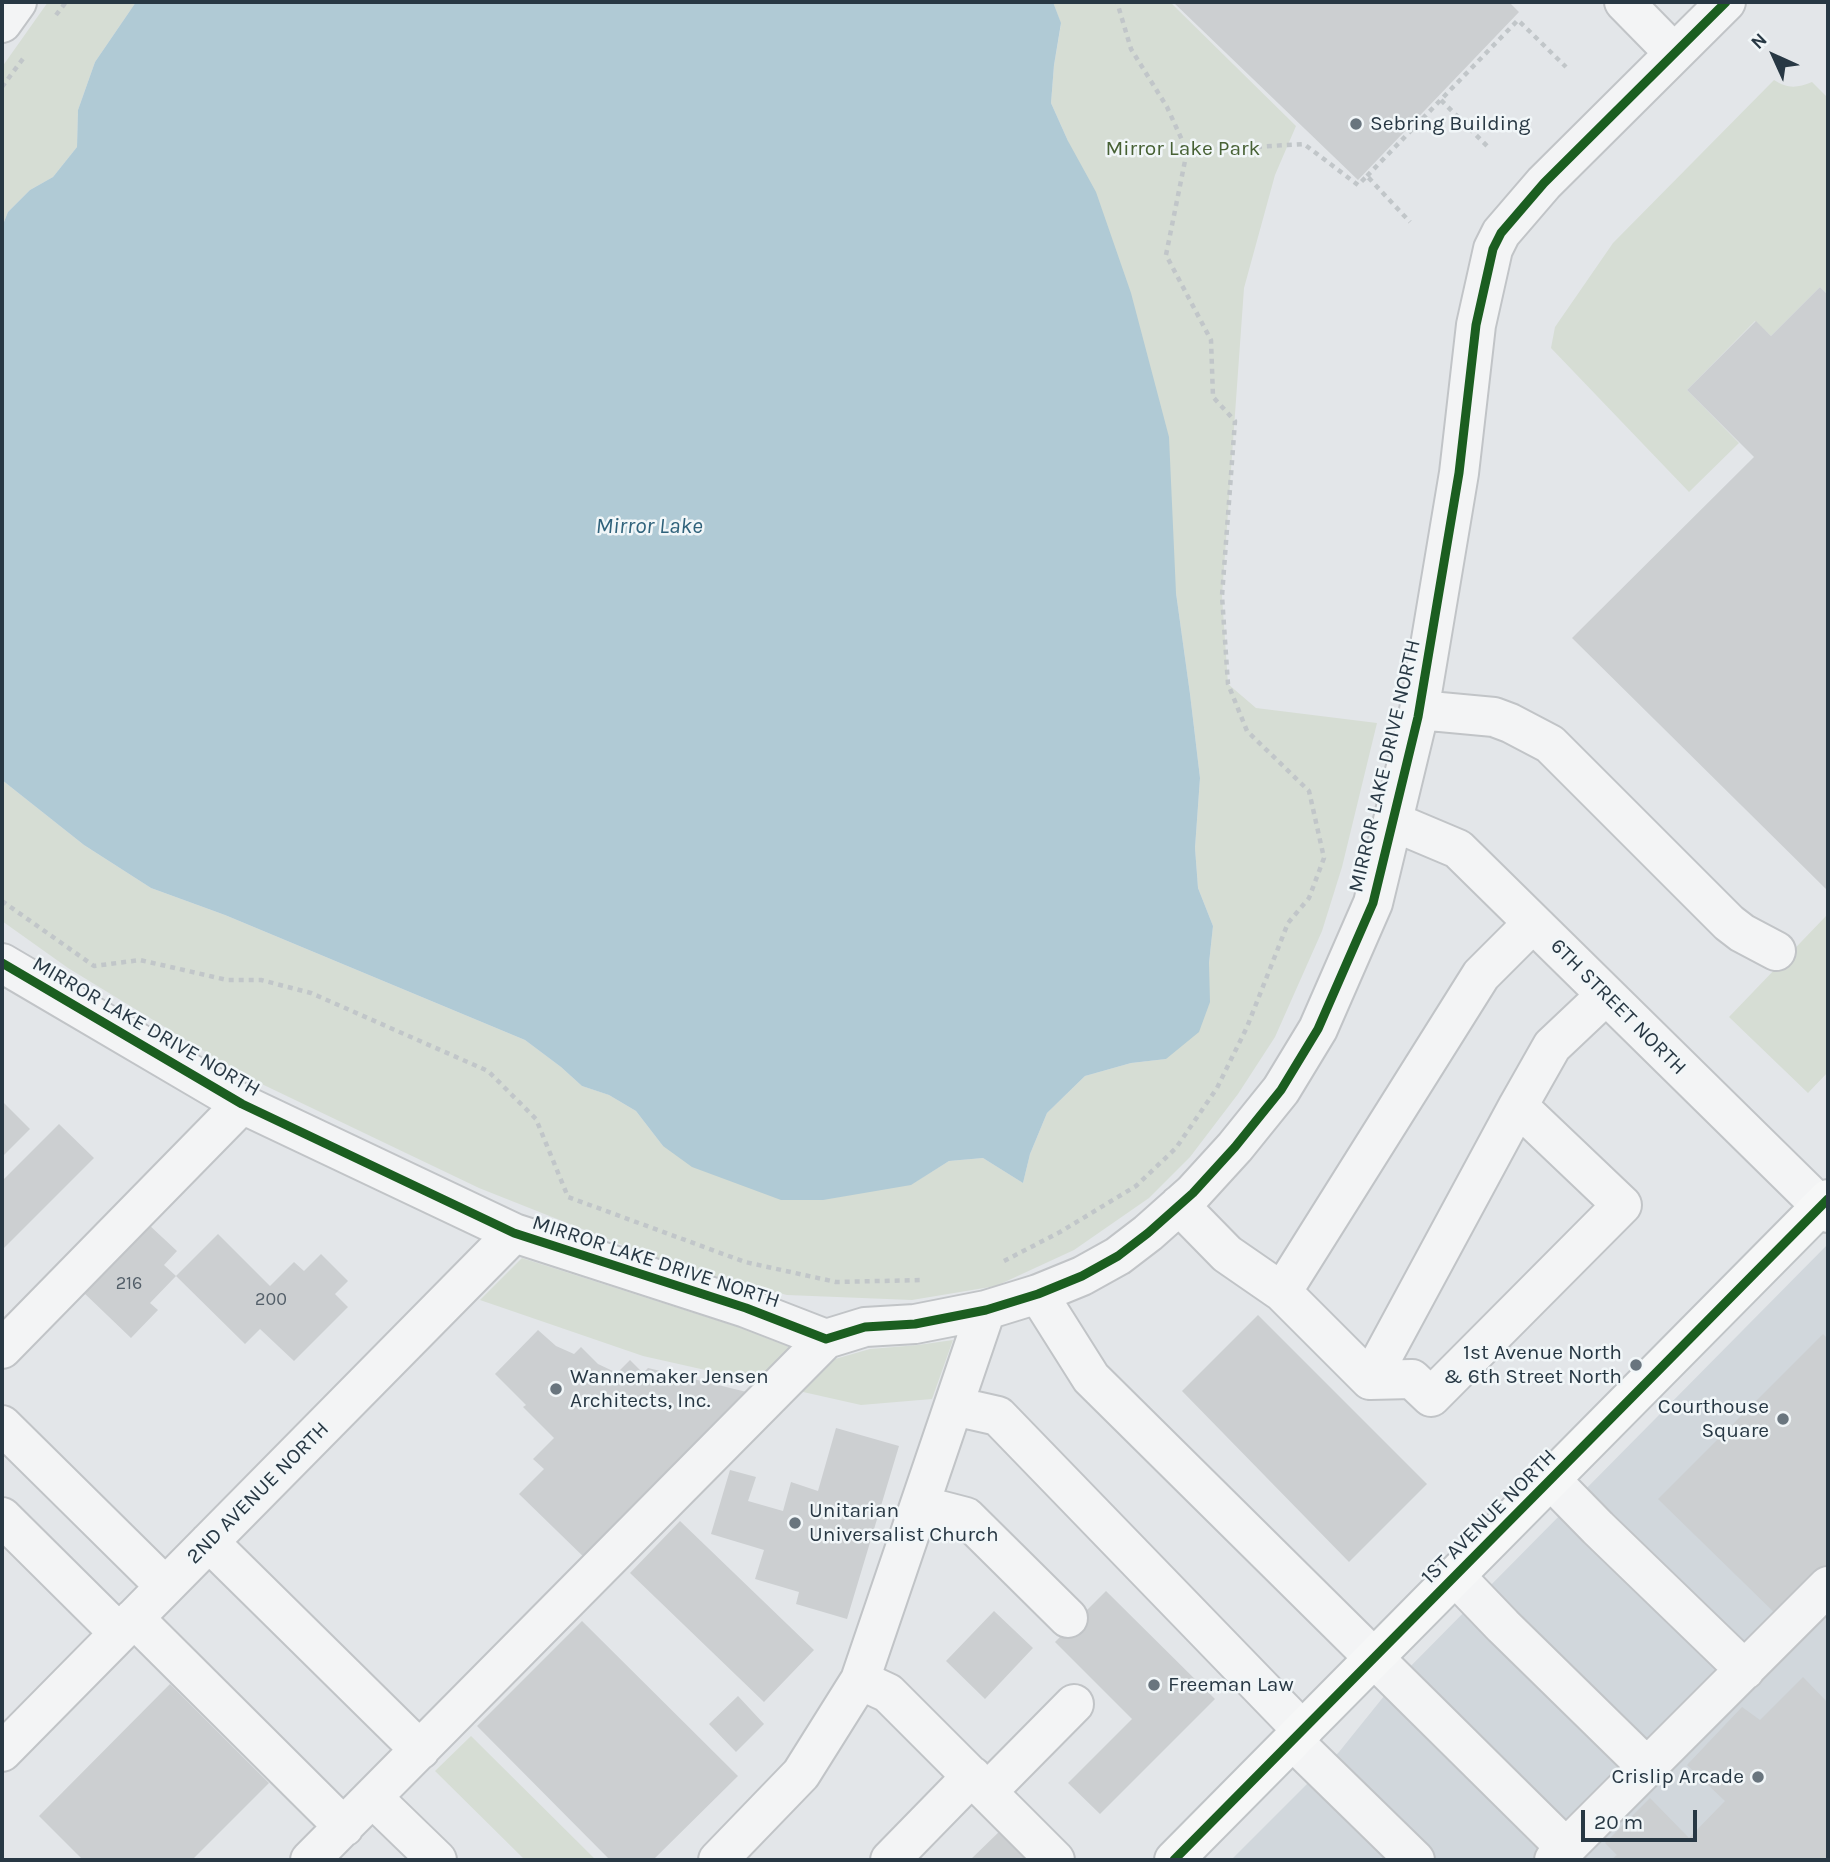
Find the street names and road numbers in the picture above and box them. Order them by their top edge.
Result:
street label: MIRROR LAKE DRIVE NORTH [1344,637,1426,895]
street label: 6TH STREET NORTH [1545,934,1691,1080]
street label: MIRROR LAKE DRIVE NORTH [28,951,264,1103]
street label: MIRROR LAKE DRIVE NORTH [529,1210,783,1314]
street label: 2ND AVENUE NORTH [182,1417,334,1569]
street label: 1ST AVENUE NORTH [1416,1444,1562,1590]

